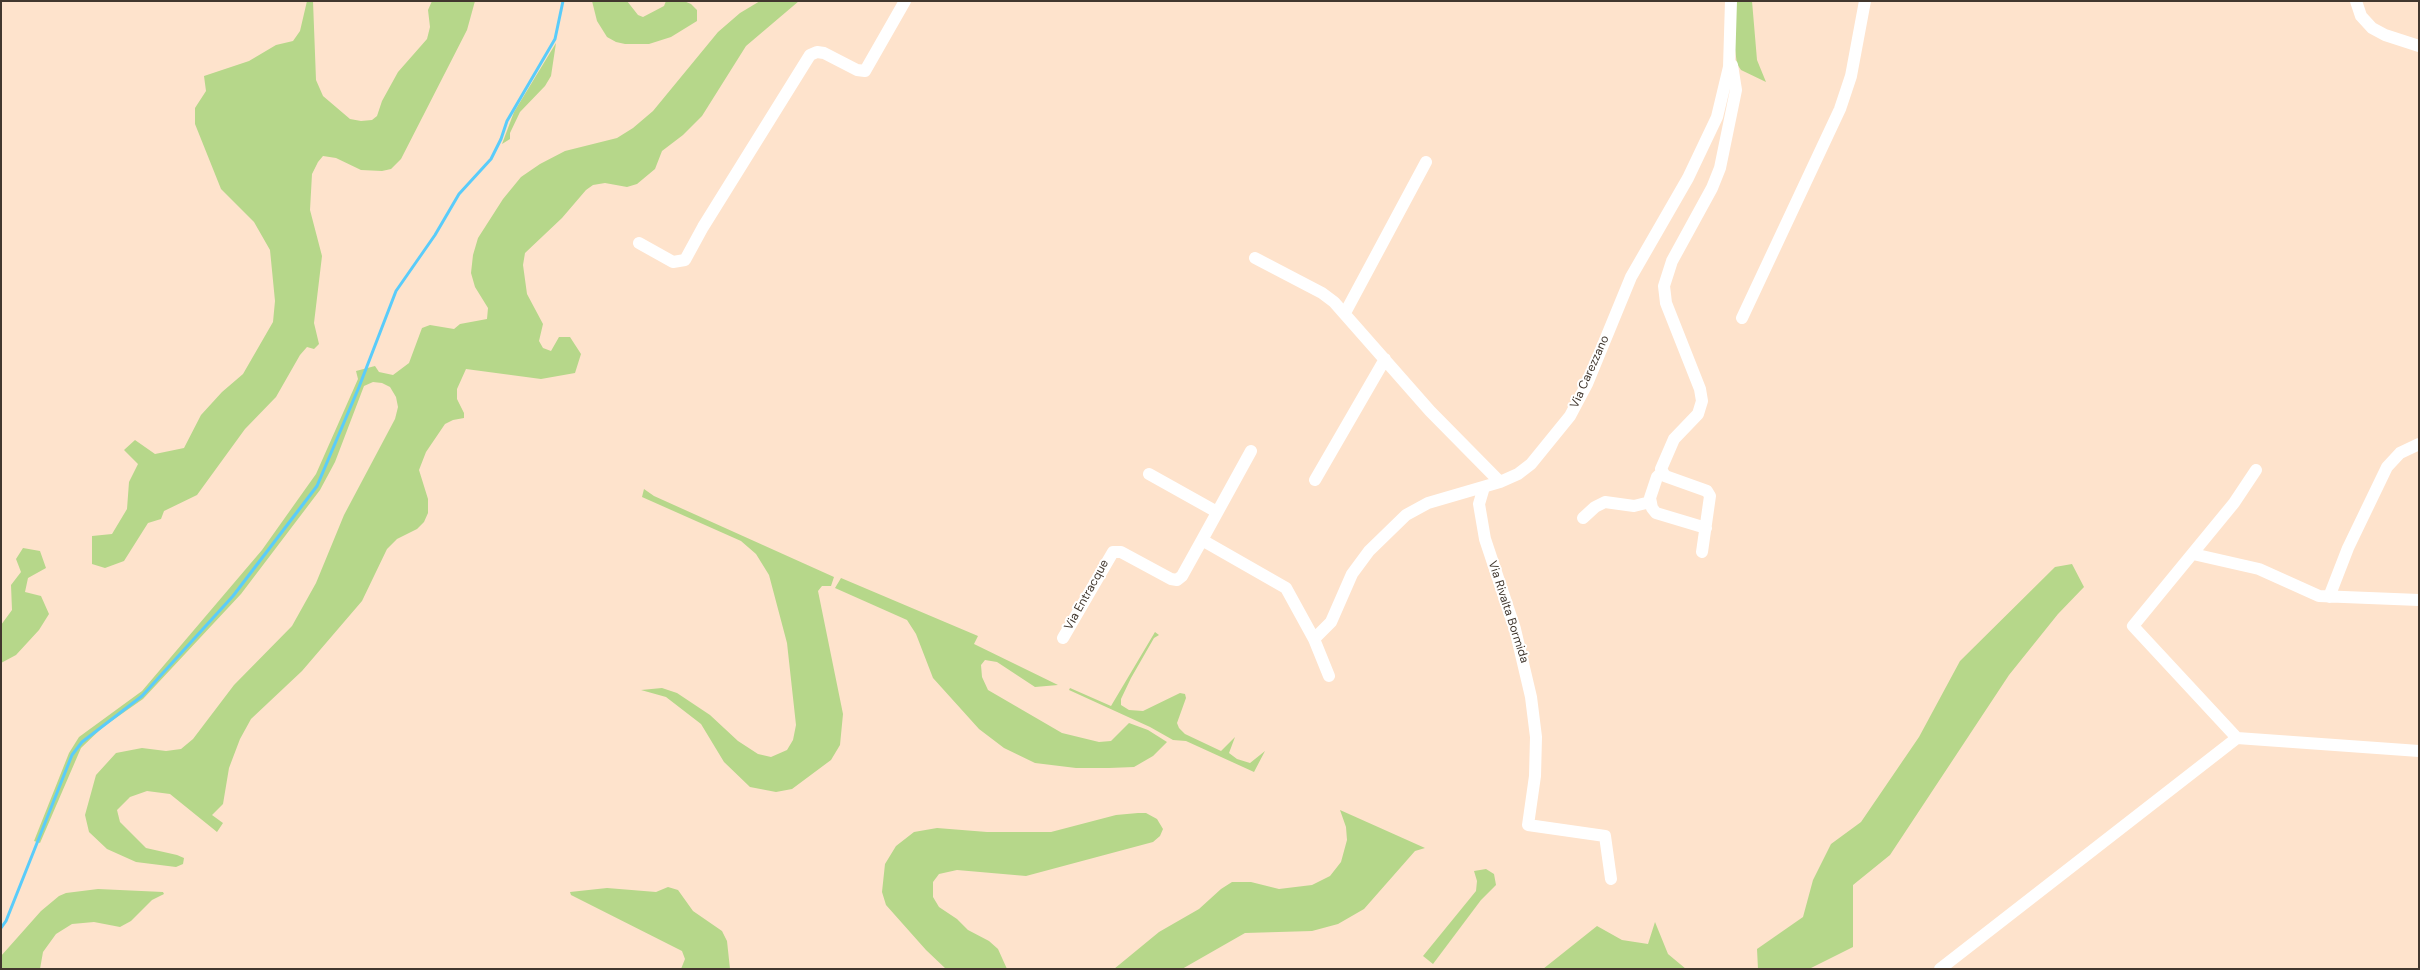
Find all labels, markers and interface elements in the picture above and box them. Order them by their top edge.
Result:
street label: Via Carezzano [1567,333,1613,411]
street label: Via Entracque [1062,557,1112,633]
street label: Via Rivalta Bormida [1485,559,1531,665]

